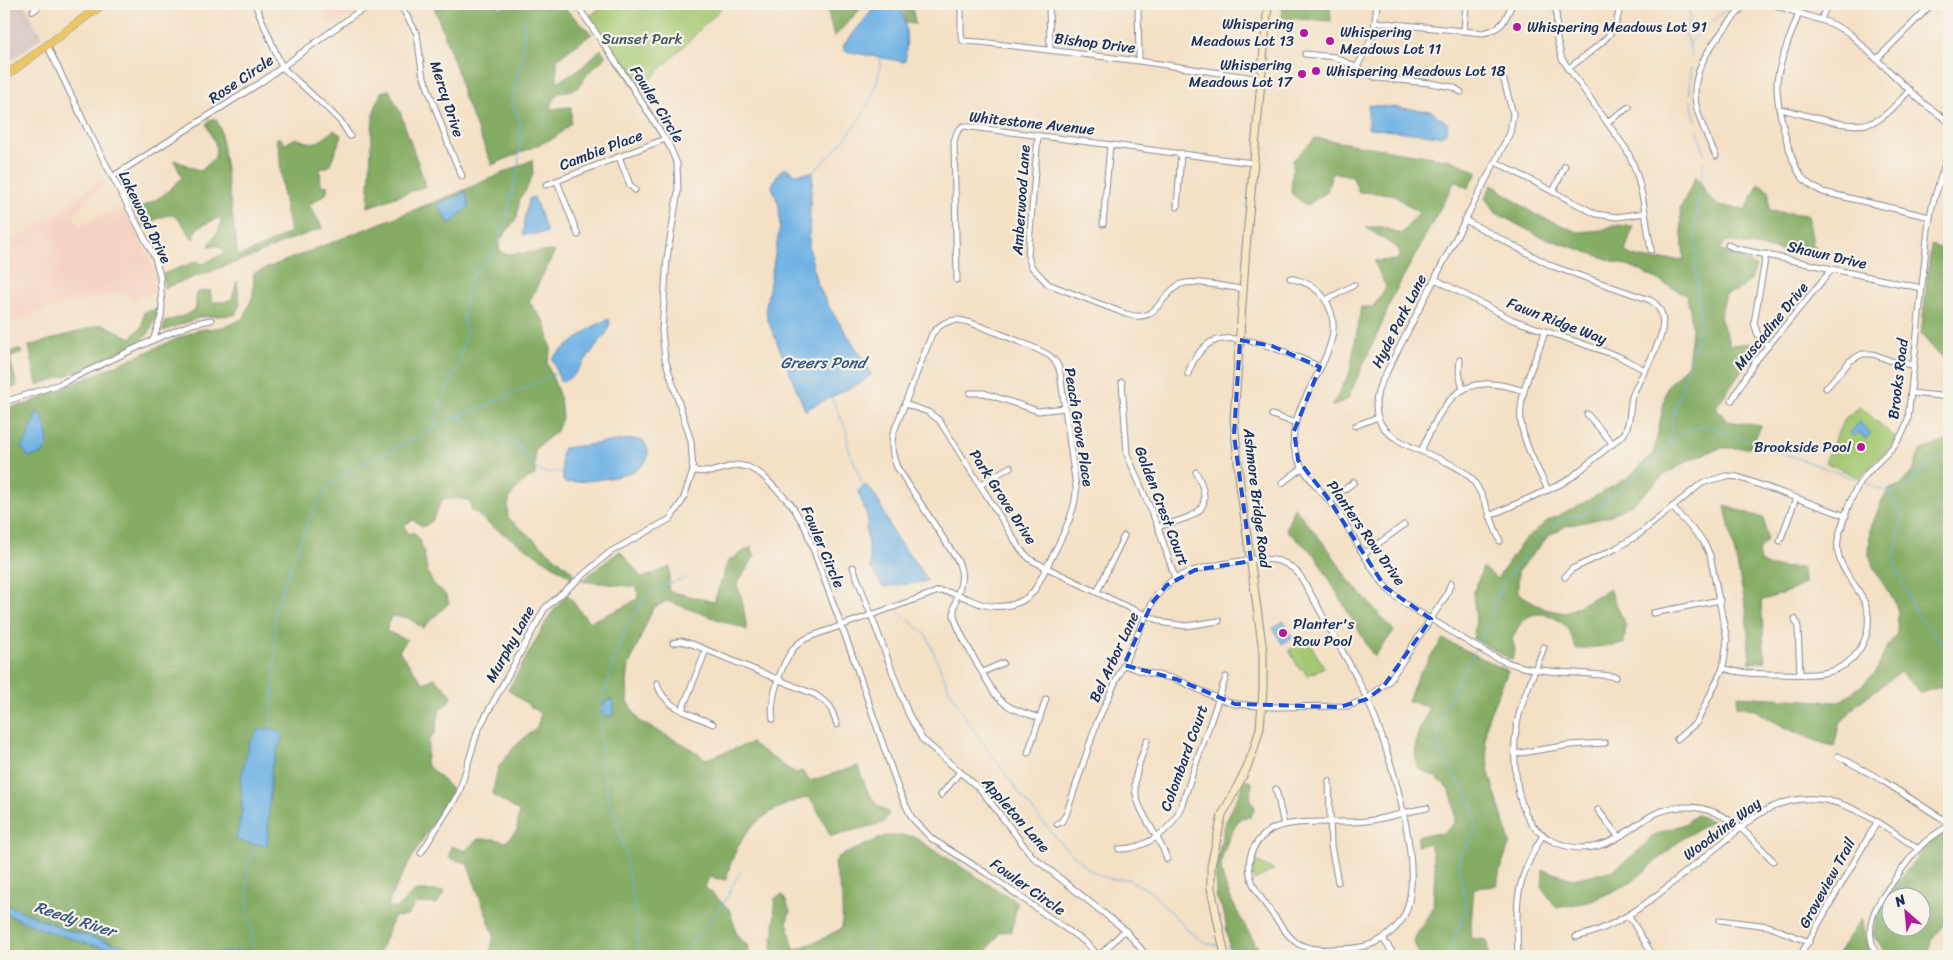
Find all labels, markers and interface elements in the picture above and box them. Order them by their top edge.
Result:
place label: Whispering Meadows Lot 13 [1191,11,1294,54]
place label: Whispering Meadows Lot 91 [1527,14,1707,40]
place label: Whispering Meadows Lot 11 [1340,19,1441,62]
marker: Whispering Meadows Lot 91 [1511,21,1523,33]
street label: Bishop Drive [1053,25,1137,61]
park label: Sunset Park [602,26,682,52]
marker: Whispering Meadows Lot 13 [1298,27,1310,39]
marker: Whispering Meadows Lot 11 [1324,35,1336,47]
street label: Rose Circle [203,47,279,111]
place label: Whispering Meadows Lot 17 [1189,52,1293,95]
street label: Mercy Drive [422,57,472,141]
place label: Whispering Meadows Lot 18 [1326,58,1506,84]
street label: Fowler Circle [623,60,691,148]
marker: Whispering Meadows Lot 18 [1310,65,1322,77]
marker: Whispering Meadows Lot 17 [1296,68,1308,80]
street label: Whitestone Avenue [968,103,1096,143]
street label: Cambie Place [555,122,647,178]
street label: Amberwood Lane [1004,144,1038,257]
street label: Lakewood Drive [111,166,179,268]
street label: Shawn Drive [1785,233,1869,277]
street label: Hyde Park Lane [1364,269,1434,373]
street label: Muscadine Drive [1727,276,1815,376]
street label: Fawn Ridge Way [1503,290,1611,352]
street label: Brooks Road [1880,336,1916,421]
water label: Greers Pond [781,348,870,377]
street label: Peach Grove Place [1057,366,1101,488]
street label: Ashmore Bridge Road [1235,426,1279,570]
place label: Brookside Pool [1754,434,1852,460]
marker: Brookside Pool [1855,441,1867,453]
street label: Golden Crest Court [1127,442,1197,570]
street label: Park Grove Drive [962,444,1044,550]
street label: Planters Row Drive [1320,475,1412,592]
street label: Fowler Circle [794,502,852,593]
street label: Murphy Lane [478,601,542,687]
street label: Bel Arbor Lane [1082,607,1146,707]
place label: Planter's Row Pool [1293,611,1355,654]
marker: Planter's Row Pool [1277,627,1289,639]
street label: Colombard Court [1153,701,1215,815]
street label: Appleton Lane [975,770,1057,859]
street label: Woodvine Way [1677,791,1767,867]
street label: Groveview Trail [1791,832,1863,933]
street label: Fowler Circle [985,851,1071,923]
text: N [1889,887,1911,915]
north arrow [1880,888,1930,938]
water label: Reedy River [31,892,122,947]

